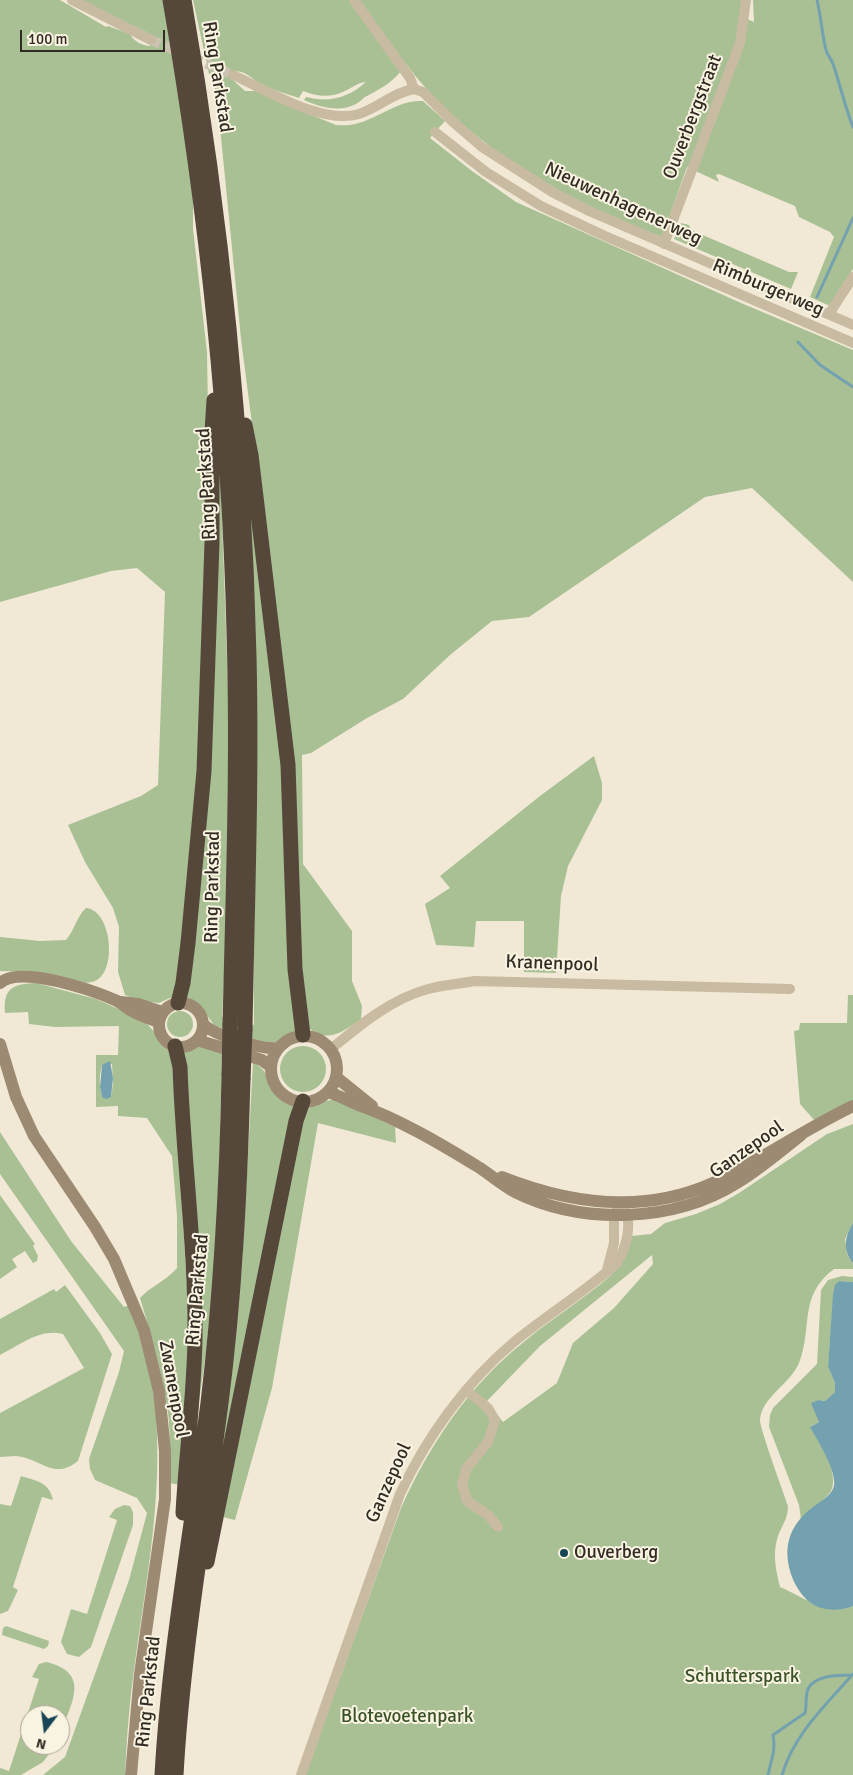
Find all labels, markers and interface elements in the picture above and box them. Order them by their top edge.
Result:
scale bar [22,20,168,52]
street label: Ring Parkstad [197,20,237,134]
text: 100 m [28,30,68,48]
street label: Ouverbergstraat [659,51,727,183]
street label: Nieuwenhagenerweg [541,158,705,250]
street label: Rimburgerweg [709,254,827,322]
street label: Ring Parkstad [193,427,221,541]
street label: Ring Parkstad [201,831,225,943]
street label: Kranenpool [505,951,599,977]
street label: Ganzepool [706,1116,788,1184]
street label: Ring Parkstad [182,1233,214,1347]
street label: Zwanenpool [153,1338,193,1440]
street label: Ganzepool [361,1439,417,1527]
place label: Ouverberg [574,1542,658,1564]
marker: Ouverberg [558,1547,570,1559]
street label: Ring Parkstad [132,1635,166,1749]
park label: Schutterspark [685,1666,799,1688]
north arrow [20,1705,70,1755]
park label: Blotevoetenpark [341,1706,473,1728]
text: N [34,1735,48,1753]

